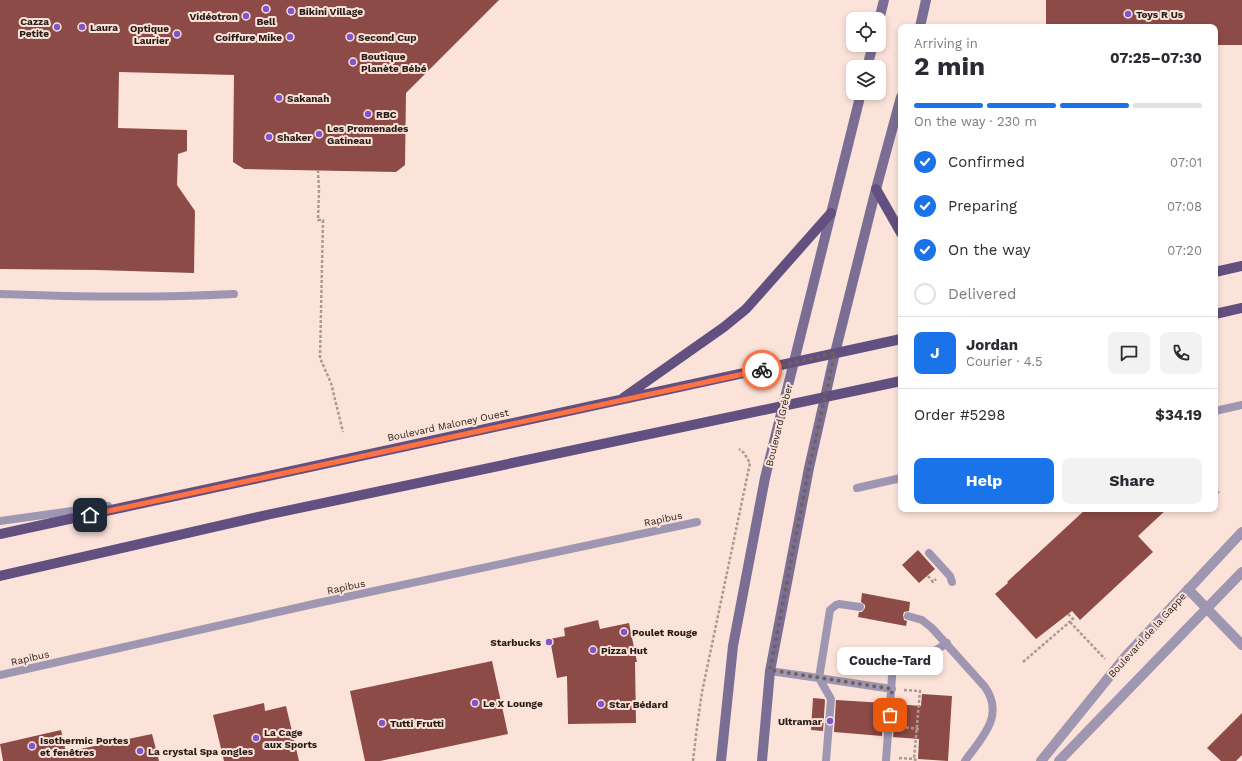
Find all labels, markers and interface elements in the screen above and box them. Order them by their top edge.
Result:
marker: Bell [261,4,271,14]
marker: Bikini Village [286,6,296,16]
place label: Bikini Village [299,6,363,17]
marker: Toys R Us [1123,9,1133,19]
place label: Toys R Us [1136,9,1184,20]
place label: Vidéotron [189,11,238,22]
marker: Vidéotron [241,11,251,21]
map controls [846,12,886,100]
button: locate [846,12,886,52]
place label: Cazza Petite [19,16,49,39]
place label: Bell [256,16,276,27]
marker: Cazza Petite [52,22,62,32]
marker: Laura [77,22,87,32]
place label: Laura [90,22,118,33]
place label: Optique Laurier [130,23,170,46]
marker: Optique Laurier [172,29,182,39]
place label: Coiffure Mike [215,32,282,43]
marker: Coiffure Mike [285,32,295,42]
marker: Second Cup [345,32,355,42]
place label: Second Cup [358,32,417,43]
text: Arriving in [914,36,978,51]
text: 07:25–07:30 [1110,49,1202,67]
place label: Boutique Planète Bébé [361,51,427,74]
text: 2 min [914,51,985,81]
marker: Boutique Planète Bébé [348,57,358,67]
button: layers [846,60,886,100]
marker: Sakanah [274,93,284,103]
place label: Sakanah [287,93,329,104]
marker: RBC [363,109,373,119]
place label: RBC [376,109,397,120]
text: On the way · 230 m [914,114,1037,129]
place label: Les Promenades Gatineau [327,123,409,146]
marker: Les Promenades Gatineau [314,129,324,139]
marker: Shaker [264,132,274,142]
place label: Shaker [277,132,312,143]
icon: check [914,151,936,173]
text: Confirmed [948,153,1025,171]
text: 07:01 [1170,155,1202,170]
icon: check [914,195,936,217]
text: Preparing [948,197,1017,215]
text: 07:08 [1167,199,1202,214]
icon: check [914,239,936,261]
text: On the way [948,241,1030,259]
text: 07:20 [1167,243,1202,258]
text: Delivered [948,285,1016,303]
button: chat [1108,332,1150,374]
button: phone [1160,332,1202,374]
text: Jordan [966,336,1018,354]
text: J [930,344,940,362]
courier [742,350,782,390]
text: Courier · 4.5 [966,354,1043,369]
icon: bike [751,359,773,381]
street label: Boulevard Gréber [763,383,795,467]
text: Order #5298 [914,406,1006,424]
text: $34.19 [1155,406,1202,424]
street label: Boulevard Maloney Ouest [386,407,511,443]
button: Help [914,458,1054,504]
button: Share [1062,458,1202,504]
pin [73,498,107,532]
icon: home [79,504,101,526]
street label: Rapibus [643,510,683,528]
street label: Rapibus [326,578,366,596]
street label: Boulevard de la Gappe [1106,590,1188,680]
marker: Poulet Rouge [619,627,629,637]
place label: Poulet Rouge [632,627,698,638]
place label: Starbucks [490,637,542,648]
marker: Starbucks [544,637,554,647]
marker: Pizza Hut [588,645,598,655]
place label: Pizza Hut [601,645,648,656]
callout: Couche-Tard [837,647,943,675]
street label: Rapibus [10,648,50,668]
text: Couche-Tard [849,653,931,668]
marker: Le X Lounge [470,698,480,708]
place label: Le X Lounge [483,698,543,709]
pin [873,698,907,732]
marker: Star Bédard [596,699,606,709]
place label: Star Bédard [609,699,668,710]
icon: bag [879,704,901,726]
place label: Ultramar [778,716,823,727]
marker: Ultramar [825,716,835,726]
marker: Tutti Frutti [377,718,387,728]
place label: Tutti Frutti [390,718,444,729]
place label: La Cage aux Sports [264,727,318,750]
marker: La Cage aux Sports [251,733,261,743]
place label: Isothermic Portes et fenêtres [40,735,129,758]
marker: Isothermic Portes et fenêtres [27,741,37,751]
marker: La crystal Spa ongles [135,746,145,756]
place label: La crystal Spa ongles [148,746,254,757]

